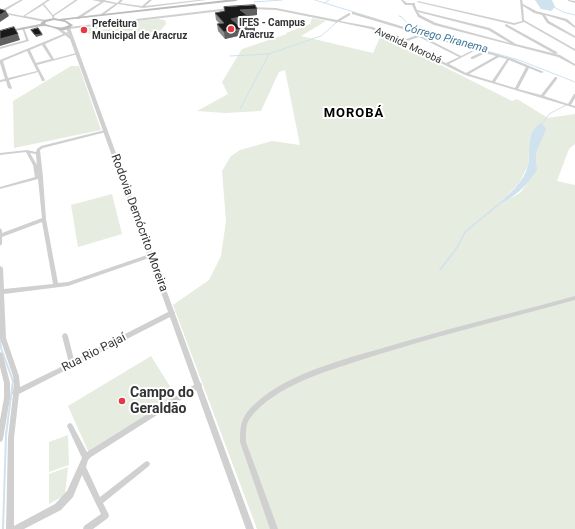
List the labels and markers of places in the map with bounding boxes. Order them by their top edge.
place label: IFES - Campus Aracruz [239,17,305,40]
place label: Prefeitura Municipal de Aracruz [92,18,187,42]
marker: IFES - Campus Aracruz [226,24,236,34]
marker: Prefeitura Municipal de Aracruz [79,25,89,35]
place label: Campo do Geraldão [130,385,194,418]
marker: Campo do Geraldão [117,396,127,406]

